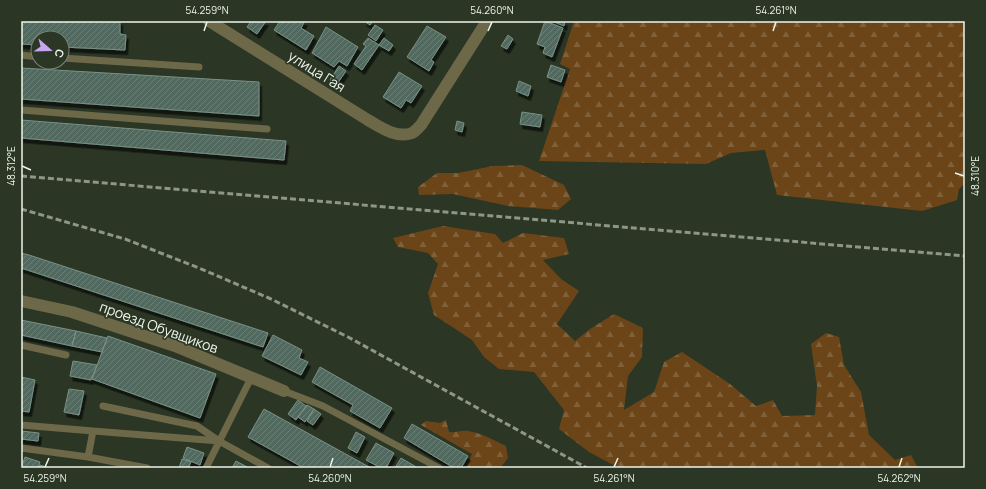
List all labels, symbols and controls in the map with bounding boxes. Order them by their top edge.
text: 54.259°N [185,3,229,17]
text: 54.260°N [470,3,514,17]
text: 54.261°N [755,3,797,17]
north arrow [30,30,70,70]
street label: улица Гая [285,46,349,96]
text: С [51,47,68,60]
text: 48.312°E [4,146,18,186]
text: 48.310°E [968,156,982,196]
street label: проезд Обувщиков [97,297,221,357]
text: 54.259°N [23,471,67,485]
text: 54.260°N [308,471,352,485]
text: 54.261°N [593,471,635,485]
text: 54.262°N [878,471,921,485]

